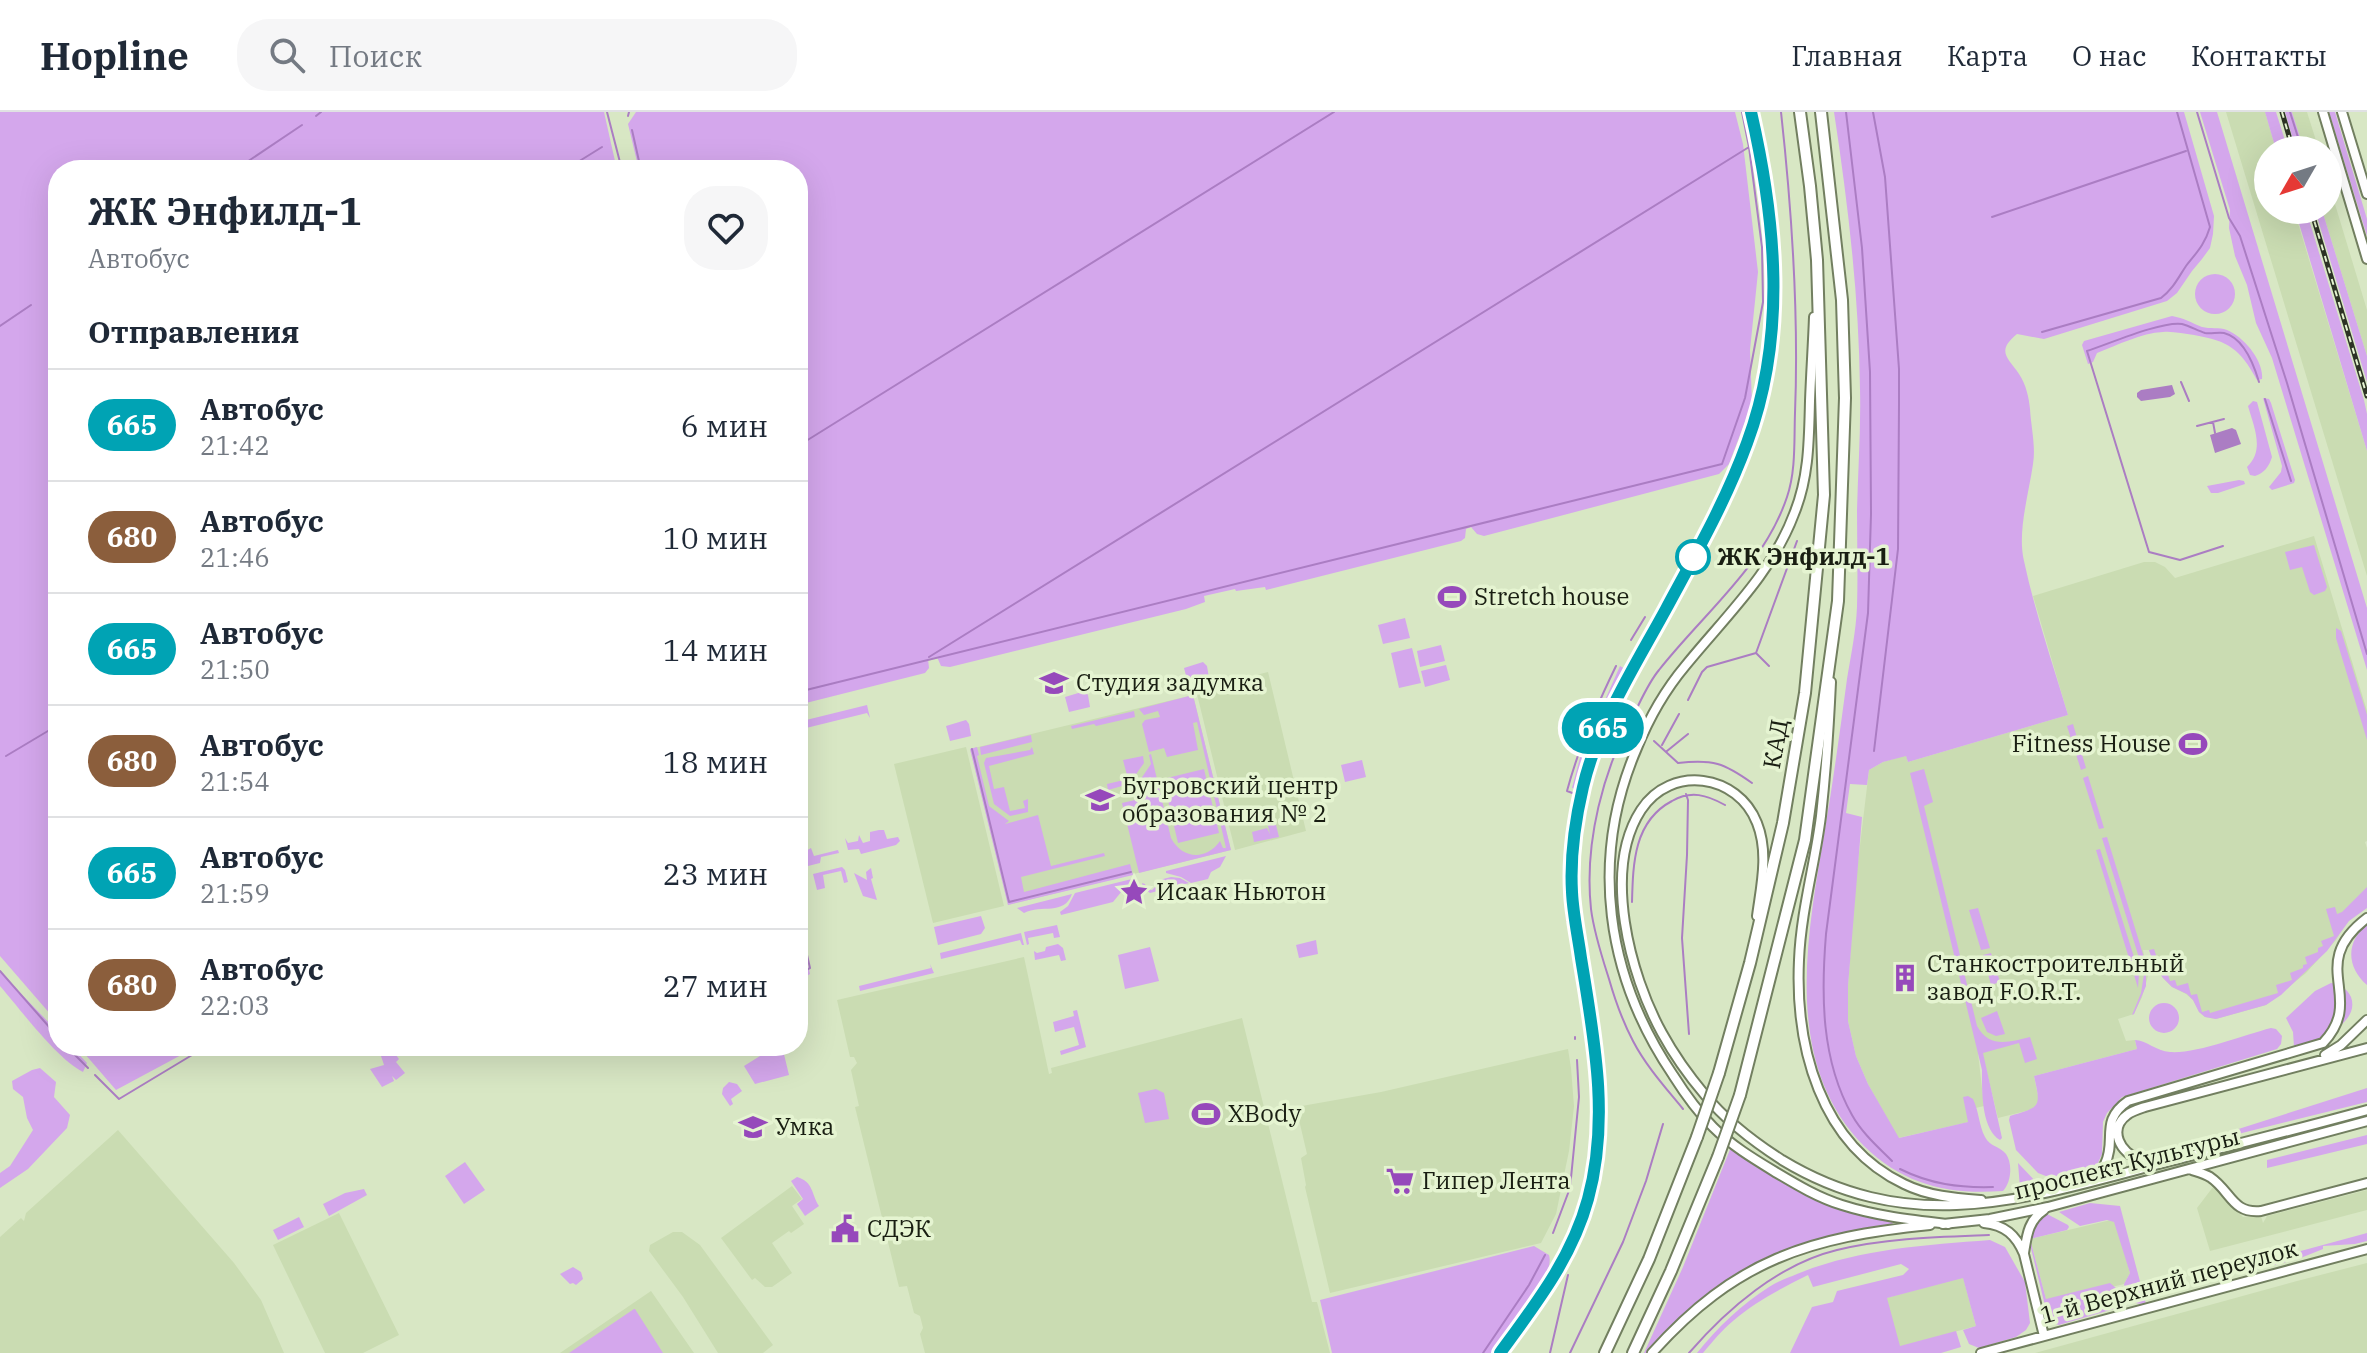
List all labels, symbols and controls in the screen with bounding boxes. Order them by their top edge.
search box [237,19,797,91]
text: Hopline [40,31,189,80]
icon: search [265,33,309,77]
text: Поиск [329,36,422,75]
text: Главная [1791,37,1903,74]
text: Карта [1947,37,2028,74]
text: О нас [2072,37,2147,74]
text: Контакты [2191,37,2327,74]
north arrow [2254,136,2342,224]
map controls [2254,136,2342,224]
text: ЖК Энфилд-1 [88,186,362,235]
button: heart [684,186,768,270]
text: Автобус [88,241,190,275]
text: Отправления [88,312,299,351]
text: Автобус [200,389,324,428]
text: 665 [107,406,157,443]
text: 6 мин [681,406,768,445]
text: 21:42 [200,428,270,462]
text: Автобус [200,501,324,540]
text: 680 [107,518,157,555]
text: 10 мин [663,518,768,557]
text: 21:46 [200,540,270,574]
marker: ЖК Энфилд-1 [1676,540,1710,574]
place label: ЖК Энфилд-1 [1717,540,1890,572]
place label: Stretch house [1474,580,1629,612]
sports icon: Stretch house [1437,582,1467,612]
text: Автобус [200,613,324,652]
text: 665 [107,630,157,667]
text: 14 мин [663,630,768,669]
text: 21:50 [200,652,270,686]
place label: Студия задумка [1076,666,1264,698]
school or university icon: Студия задумка [1039,668,1069,698]
line badge: 665 [1557,702,1649,754]
text: 665 [1578,709,1628,746]
street label: КАД [1755,716,1795,771]
text: Автобус [200,725,324,764]
place label: Fitness House [2012,727,2171,759]
sports icon: Fitness House [2178,729,2208,759]
text: 680 [107,742,157,779]
text: 18 мин [663,742,768,781]
text: 21:54 [200,764,270,798]
place label: Бугровский центр образования № 2 [1122,769,1338,829]
school or university icon: Бугровский центр образования № 2 [1085,785,1115,815]
text: Автобус [200,837,324,876]
text: 665 [107,854,157,891]
text: 23 мин [663,854,768,893]
place label: Исаак Ньютон [1156,875,1326,907]
text: 21:59 [200,876,270,910]
place icon: Исаак Ньютон [1119,877,1149,907]
place label: Станкостроительный завод F.O.R.T. [1927,947,2185,1007]
text: Автобус [200,949,324,988]
building icon: Станкостроительный завод F.O.R.T. [1890,963,1920,993]
text: 680 [107,966,157,1003]
text: 27 мин [663,966,768,1005]
text: 22:03 [200,988,270,1022]
place label: XBody [1228,1097,1302,1129]
sports icon: XBody [1191,1099,1221,1129]
place label: Умка [775,1110,834,1142]
school or university icon: Умка [738,1112,768,1142]
street label: проспект Культуры [2010,1119,2243,1207]
place label: Гипер Лента [1422,1164,1571,1196]
supermarket icon: Гипер Лента [1385,1166,1415,1196]
place label: СДЭК [867,1212,932,1244]
public building icon: СДЭК [830,1214,860,1244]
street label: 1-й Верхний переулок [2037,1231,2301,1331]

